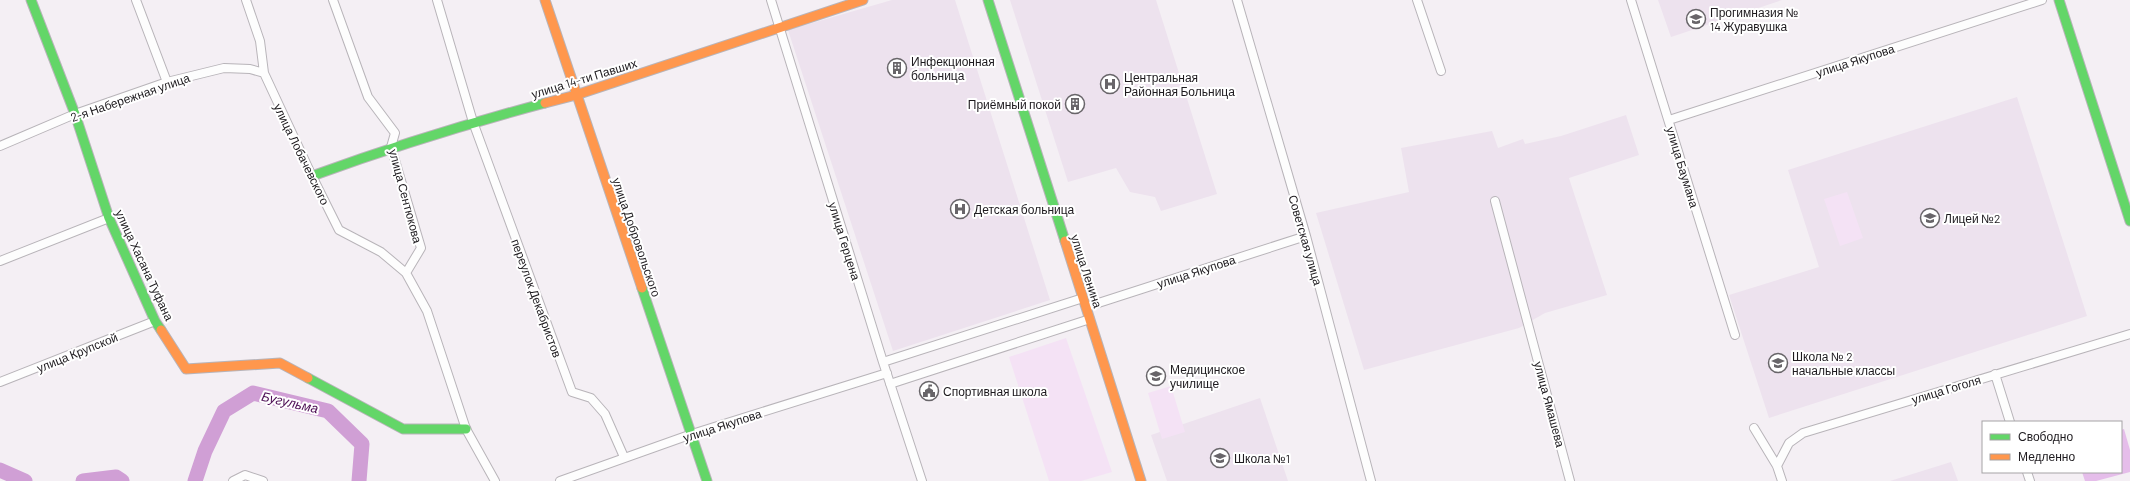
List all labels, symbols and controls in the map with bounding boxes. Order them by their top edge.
place label: Прогимназия № 14 Журавушка [1710,5,1799,34]
school or university icon: Прогимназия № 14 Журавушка [1685,8,1707,30]
street label: улица Якупова [1814,41,1897,80]
place label: Инфекционная больница [911,54,995,83]
street label: улица 14-ти Павших [530,55,639,102]
building icon: Инфекционная больница [886,57,908,79]
street label: 2-я Набережная улица [69,70,192,125]
place label: Центральная Районная Больница [1124,70,1235,99]
hospital icon: Центральная Районная Больница [1099,73,1121,95]
building icon: Приёмный покой [1064,93,1086,115]
place label: Приёмный покой [968,97,1061,112]
street label: улица Лобачевского [270,101,333,208]
street label: улица Баумана [1663,125,1702,210]
street label: улица Сентюкова [386,147,425,245]
street label: улица Добровольского [609,175,664,299]
street label: Советская улица [1285,193,1326,287]
hospital icon: Детская больница [949,198,971,220]
street label: улица Герцена [825,200,864,282]
place label: Детская больница [974,202,1075,217]
street label: улица Хасана Туфана [112,207,177,323]
school or university icon: Лицей №2 [1919,207,1941,229]
place label: Лицей №2 [1944,211,2000,226]
street label: улица Ленина [1068,232,1106,310]
street label: переулок Декабристов [508,237,565,360]
street label: улица Якупова [1155,252,1238,291]
street label: улица Крупской [34,329,120,376]
place label: Школа № 2 начальные классы [1792,349,1895,377]
school or university icon: Школа № 2 начальные классы [1767,352,1789,374]
street label: улица Ямашева [1531,360,1568,449]
place label: Медицинское училище [1170,362,1246,391]
school or university icon: Медицинское училище [1145,365,1167,387]
street label: улица Гоголя [1910,372,1983,407]
public building icon: Спортивная школа [918,380,940,402]
place label: Спортивная школа [943,384,1047,399]
water label: Бугульма [260,388,320,416]
street label: улица Якупова [681,406,764,445]
legend [1982,421,2122,473]
text: Свободно [2018,429,2073,444]
school or university icon: Школа №1 [1209,447,1231,469]
text: Медленно [2018,449,2075,464]
place label: Школа №1 [1234,451,1290,465]

